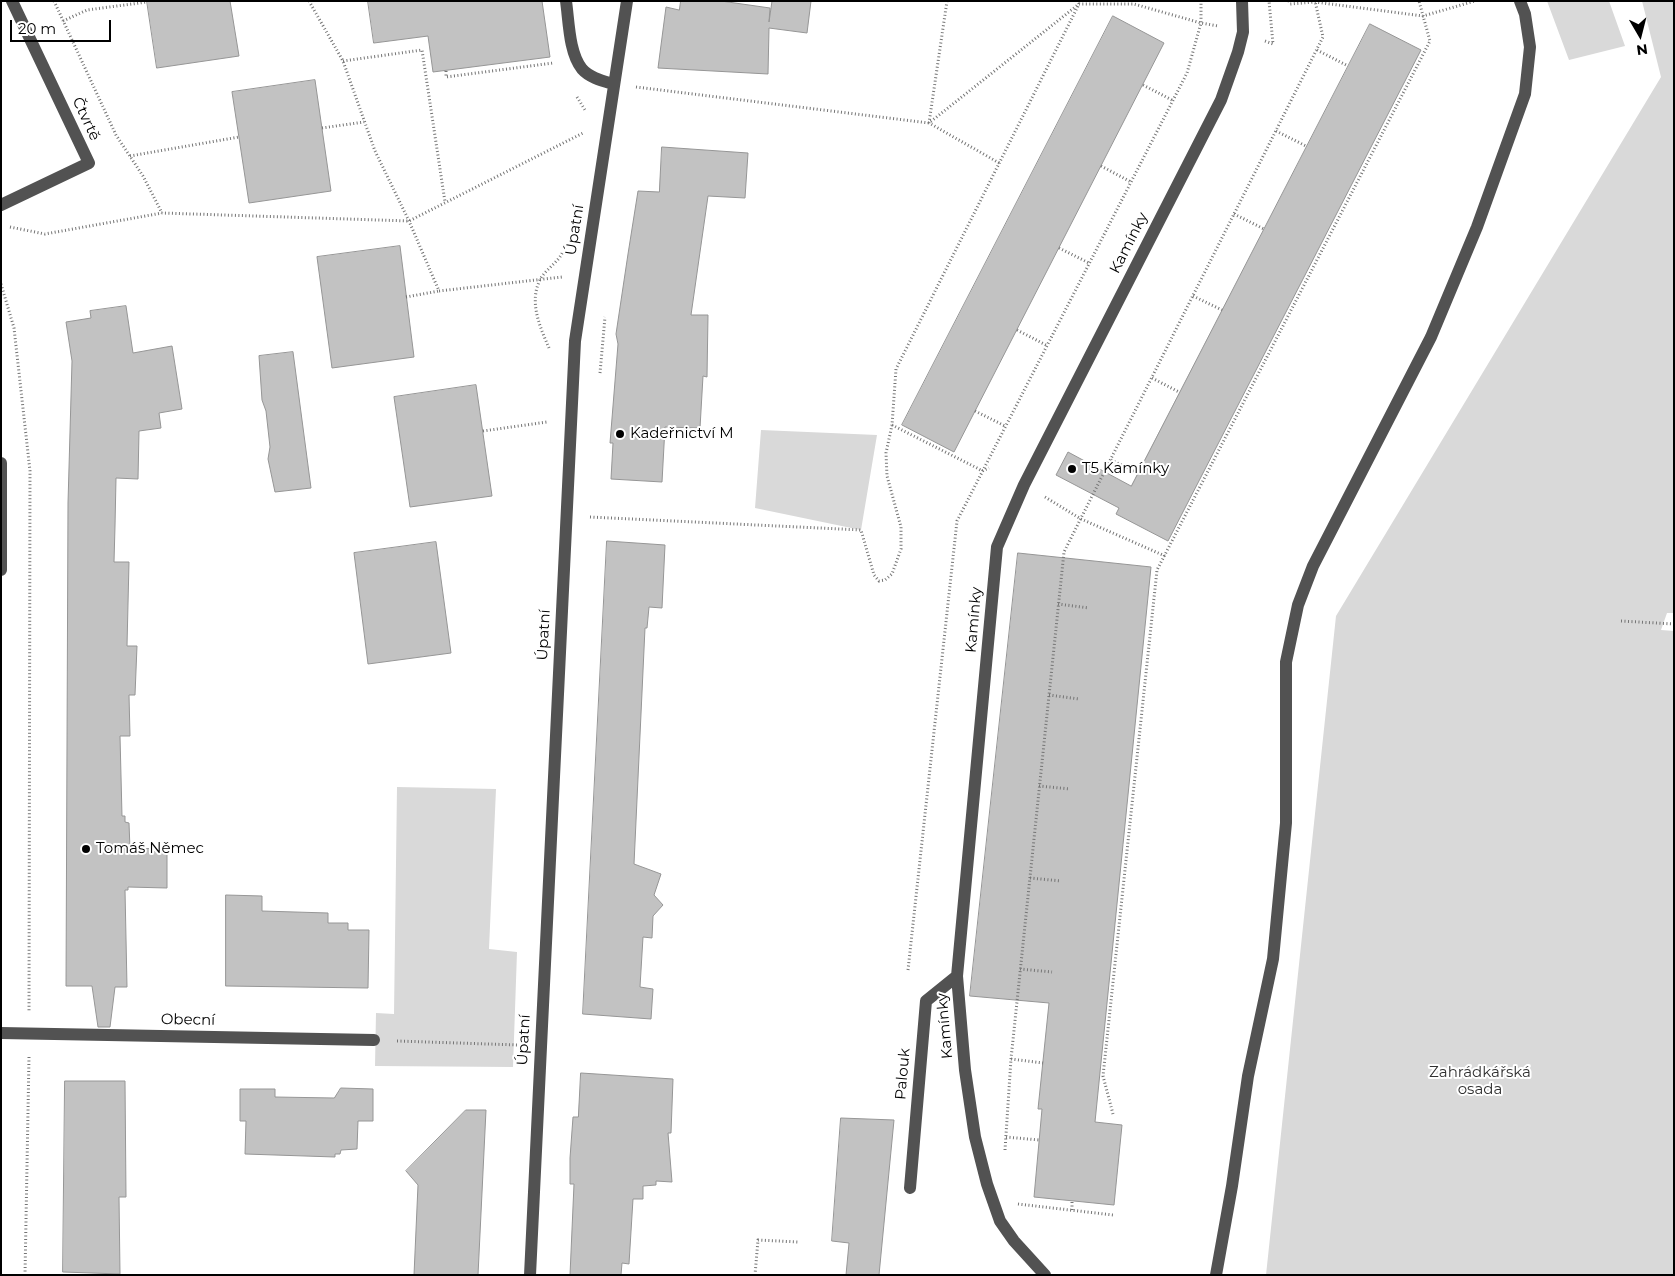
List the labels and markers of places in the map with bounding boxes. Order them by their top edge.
place label: Kadeřnictví M [630,425,734,443]
marker: Kadeřnictví M [614,428,626,440]
place label: T5 Kamínky [1082,460,1169,478]
marker: T5 Kamínky [1066,463,1078,475]
place label: Tomáš Němec [96,840,204,858]
marker: Tomáš Němec [80,843,92,855]

